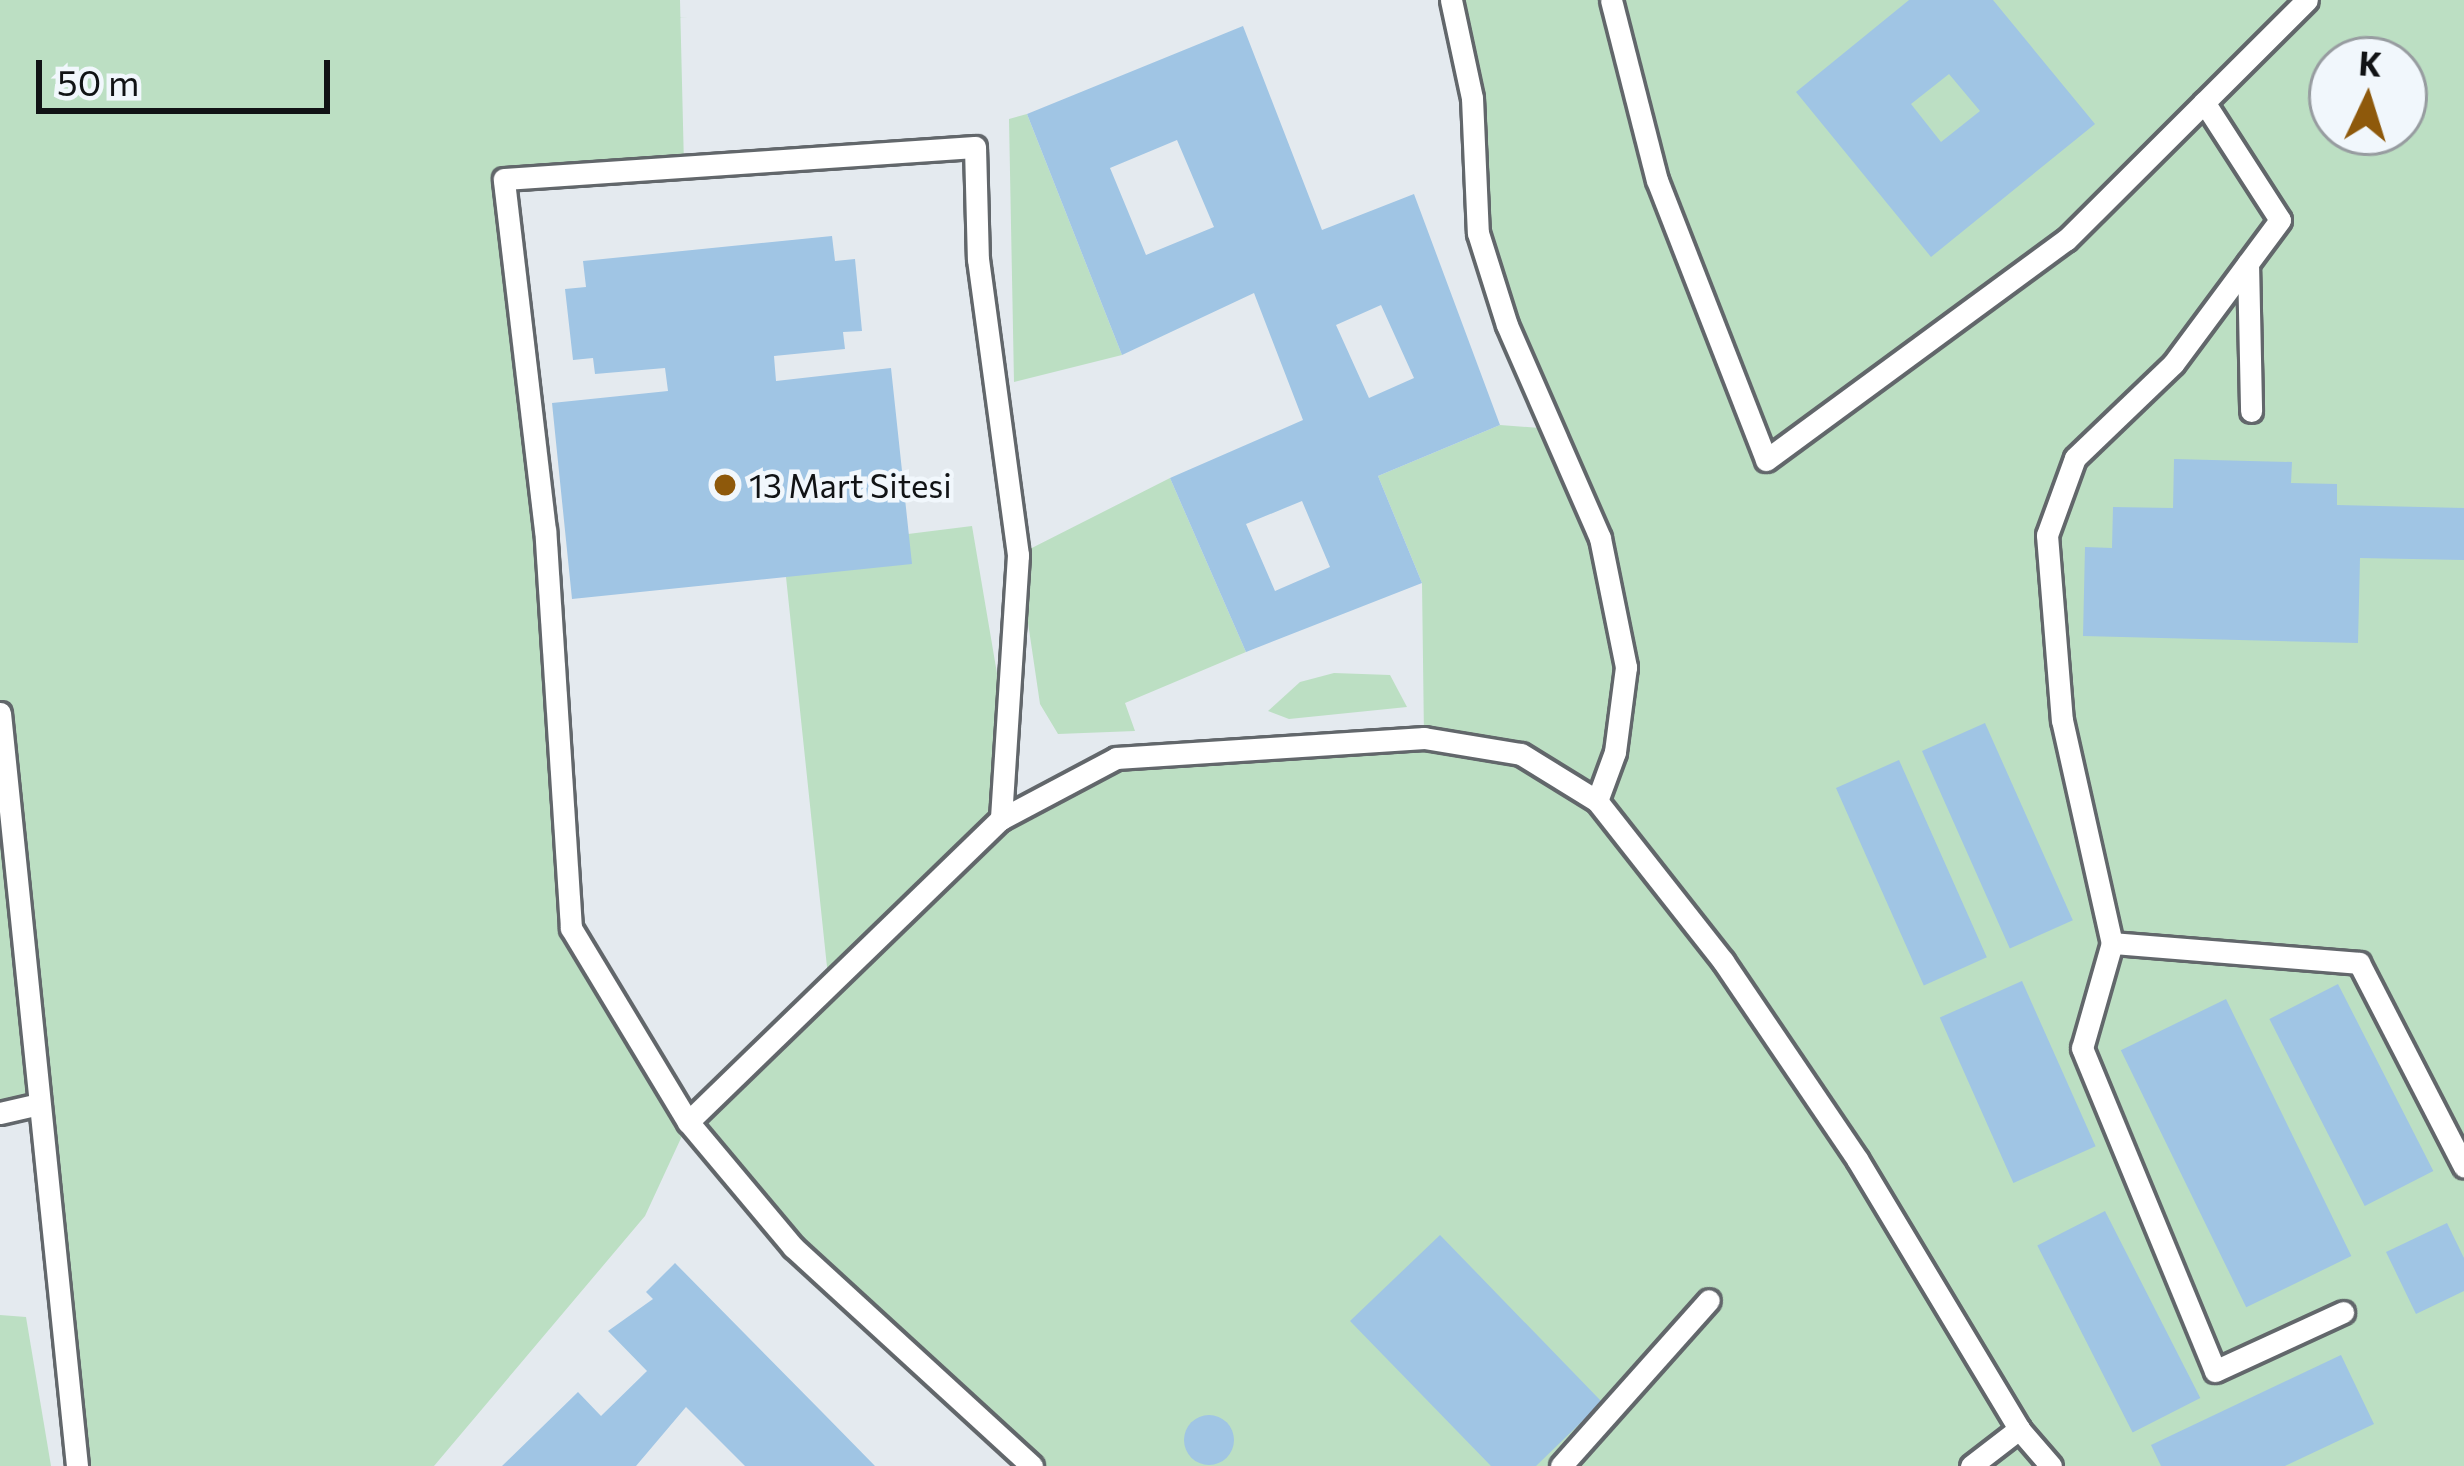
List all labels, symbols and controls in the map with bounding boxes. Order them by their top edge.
scale bar [42,36,336,110]
north arrow [2308,36,2428,156]
text: K [2357,41,2383,84]
text: 50 m [57,59,139,103]
place label: 13 Mart Sitesi [749,465,952,505]
marker: 13 Mart Sitesi [712,472,738,498]

